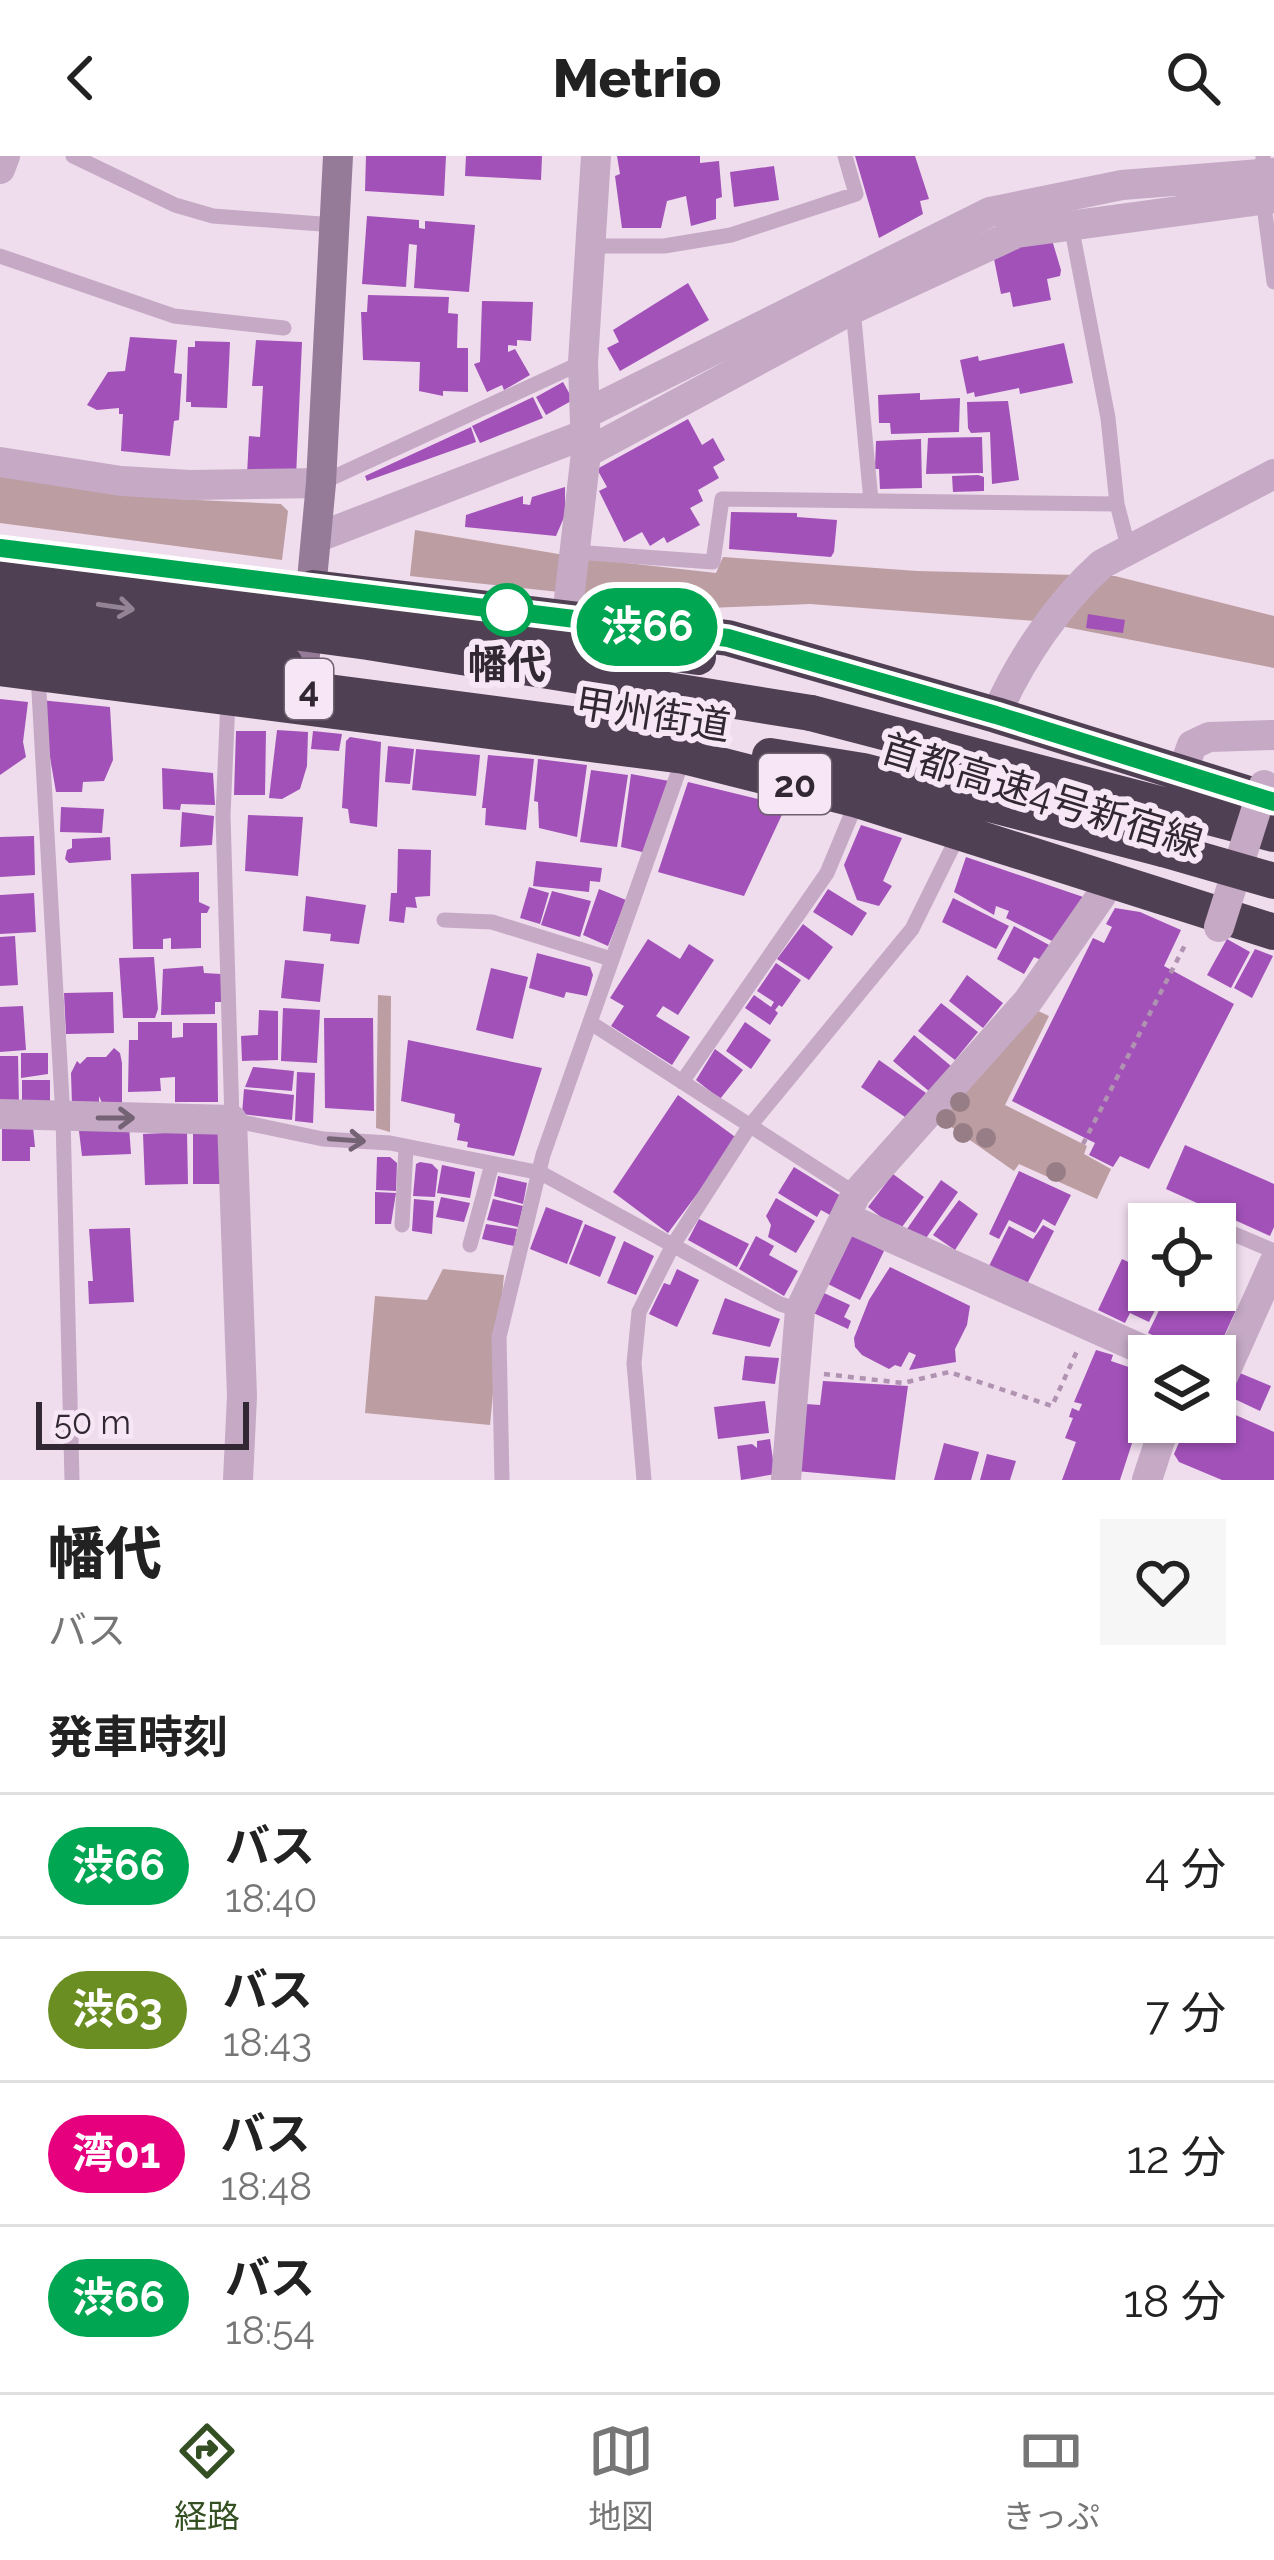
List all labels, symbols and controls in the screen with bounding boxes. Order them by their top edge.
icon: back [48,45,114,111]
icon: search [1160,45,1226,111]
text: Metrio [552,46,722,110]
marker: 幡代 [482,585,532,635]
line badge: 渋66 [578,588,716,666]
one-way arrow [96,597,135,619]
text: 渋66 [601,602,694,651]
place label: 幡代 [468,641,546,687]
road number: 4 [285,659,333,719]
street label: 甲州街道 [572,679,734,749]
street label: 首都高速4号新宿線 [876,724,1208,866]
road number: 20 [759,754,831,814]
one-way arrow [96,1107,135,1129]
one-way arrow [327,1129,366,1152]
map controls [1128,1203,1236,1443]
button: locate [1128,1203,1236,1311]
button: layers [1128,1335,1236,1443]
scale bar [36,1396,249,1449]
text: 50 m [54,1403,131,1442]
button: heart [1100,1519,1226,1645]
text: 幡代 [48,1520,162,1587]
text: バス [48,1607,126,1653]
text: 発車時刻 [48,1711,228,1764]
text: バス [225,1820,315,1873]
text: 渋66 [72,1841,165,1890]
text: 4 分 [1145,1843,1226,1896]
text: 18:40 [225,1875,317,1921]
text: バス [223,1964,313,2017]
text: 渋63 [72,1985,163,2034]
text: 7 分 [1145,1987,1226,2040]
text: 18:43 [223,2019,312,2065]
text: バス [221,2108,311,2161]
text: 湾01 [72,2129,161,2178]
text: 12 分 [1127,2131,1226,2184]
text: 18:48 [221,2163,312,2209]
text: バス [225,2252,315,2305]
text: 渋66 [72,2273,165,2322]
text: 18 分 [1124,2275,1226,2328]
text: 18:54 [225,2307,315,2353]
tab: 経路 [174,2418,240,2538]
tab: 地図 [588,2418,654,2538]
tab: きっぷ [1002,2418,1100,2538]

